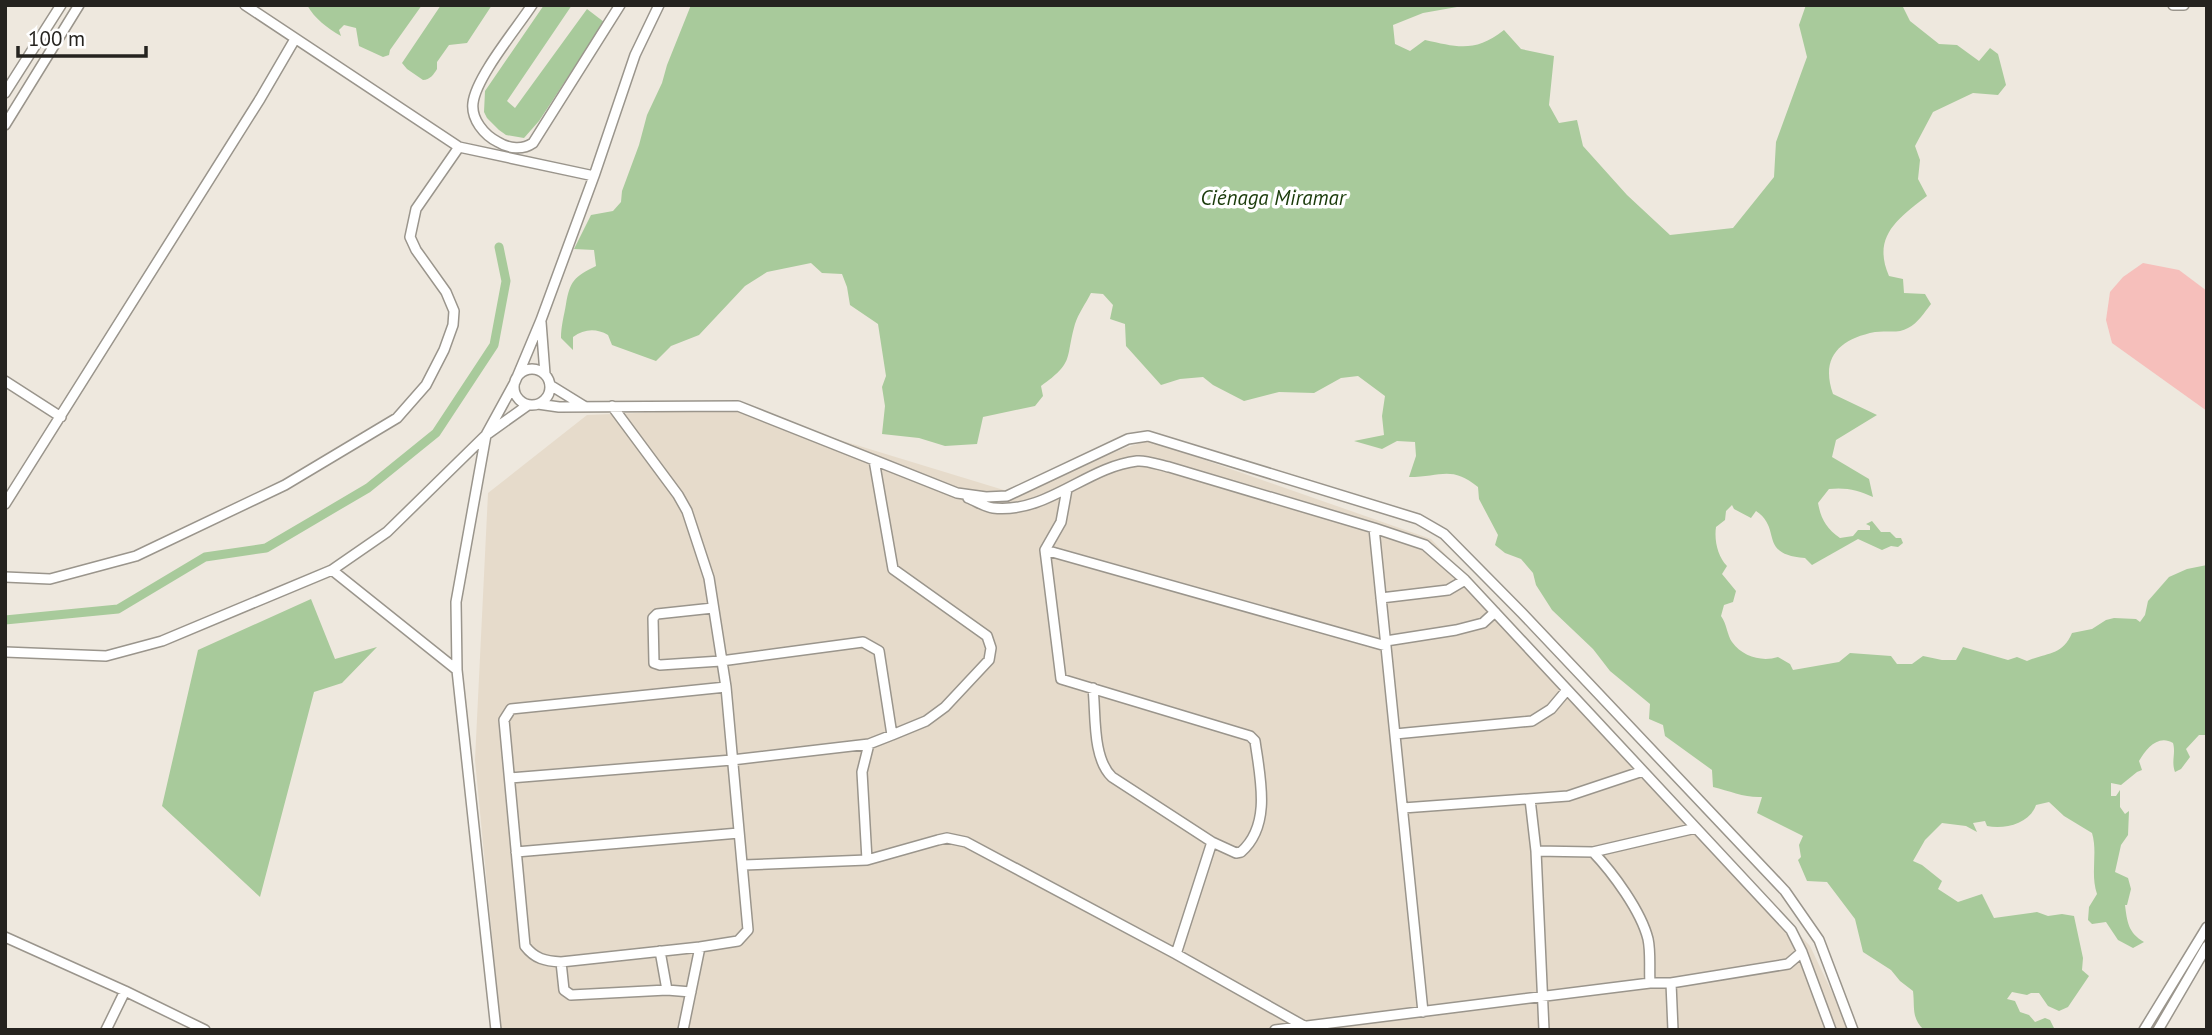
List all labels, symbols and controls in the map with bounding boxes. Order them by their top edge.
scale bar [18,14,145,58]
text: 100 m [28,25,85,52]
water label: Ciénaga Miramar [1200,184,1348,211]

